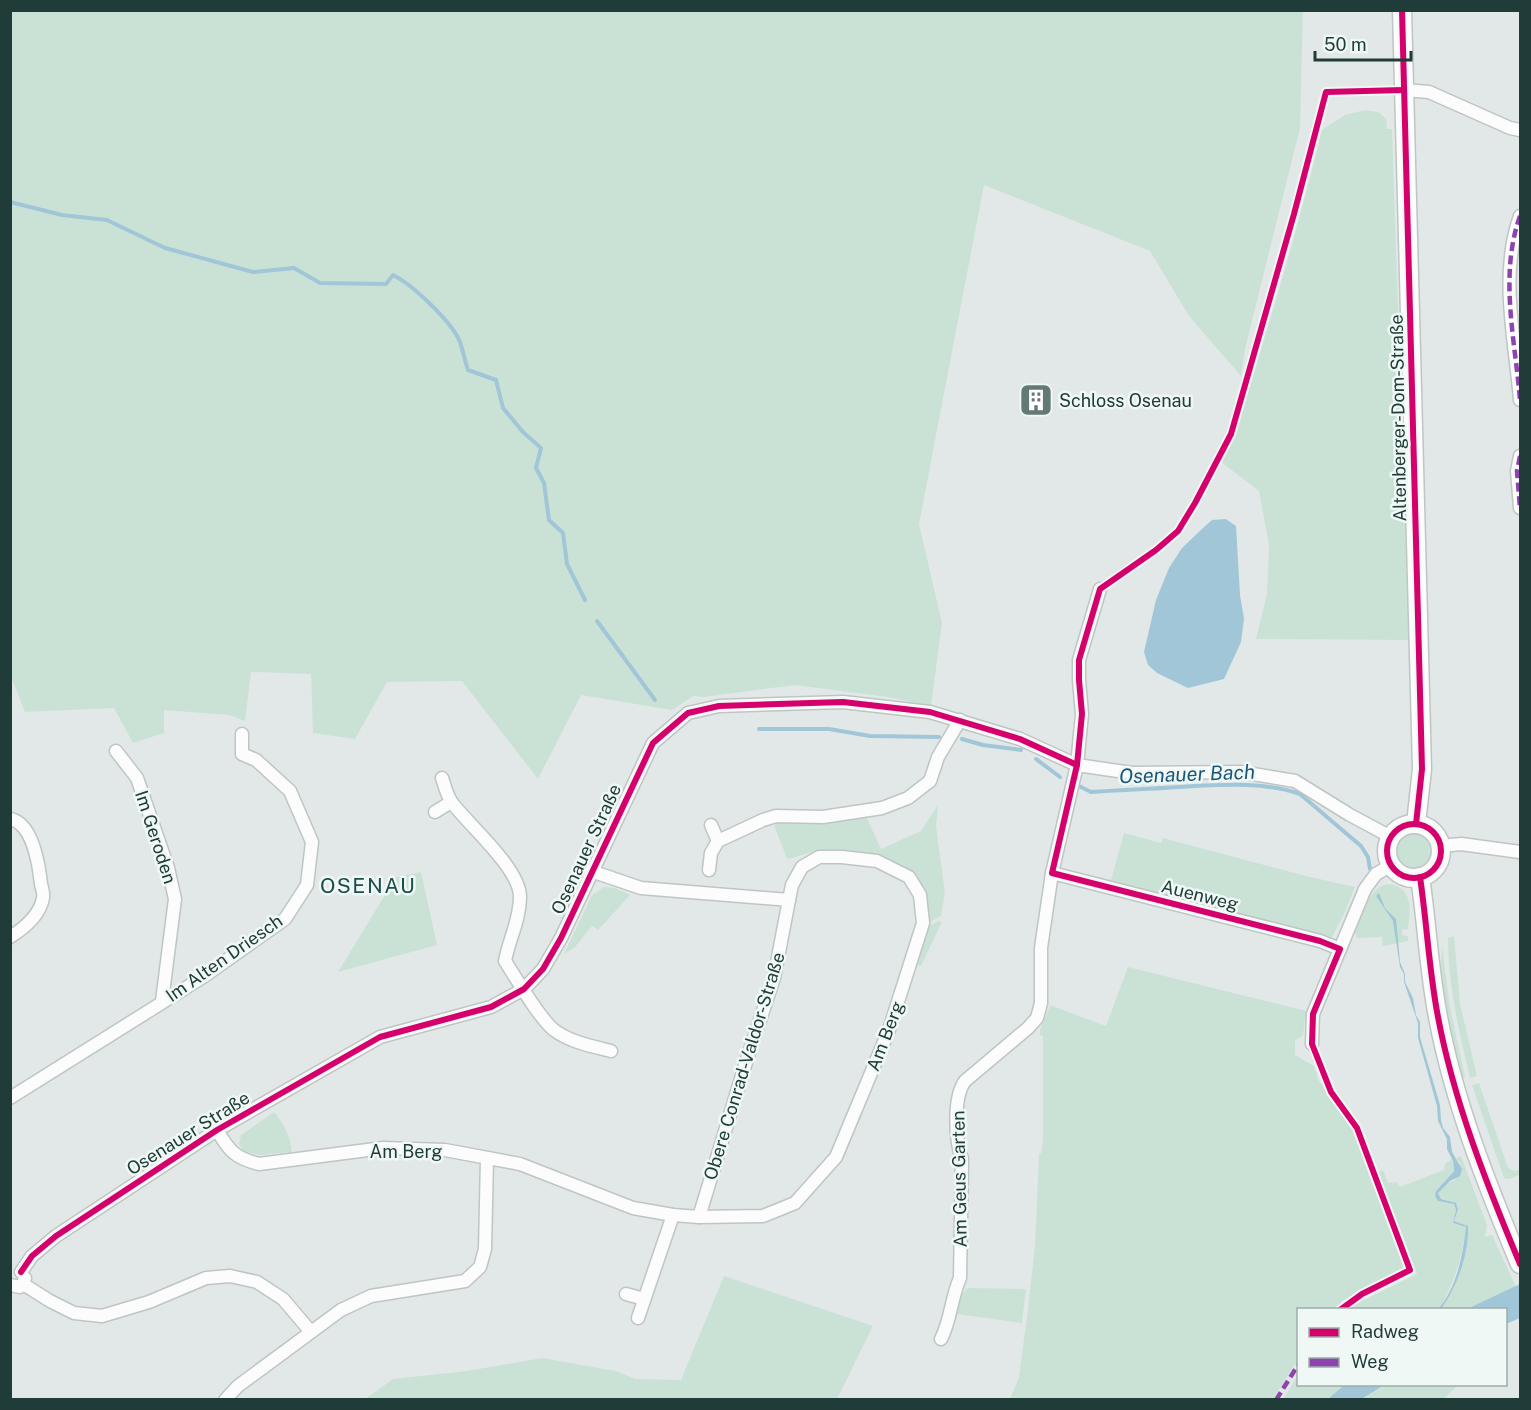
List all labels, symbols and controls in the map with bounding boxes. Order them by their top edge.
scale bar [1315,24,1411,62]
text: 50 m [1324,34,1367,55]
street label: Altenberger-Dom-Straße [1386,314,1410,522]
building icon: Schloss Osenau [1018,382,1054,418]
place label: Schloss Osenau [1059,390,1192,411]
water label: Osenauer Bach [1119,760,1255,788]
street label: Osenauer Straße [547,781,625,917]
street label: Im Geroden [131,788,181,886]
district label: OSENAU [320,873,416,898]
street label: Auenweg [1159,875,1241,915]
street label: Im Alten Driesch [162,910,286,1006]
street label: Obere Conrad-Valdor-Straße [699,950,789,1182]
street label: Am Berg [862,998,908,1074]
street label: Osenauer Straße [123,1087,253,1179]
street label: Am Geus Garten [947,1110,971,1248]
street label: Am Berg [369,1141,443,1162]
legend [1297,1308,1507,1386]
text: Radweg [1351,1321,1419,1342]
text: Weg [1351,1351,1389,1372]

